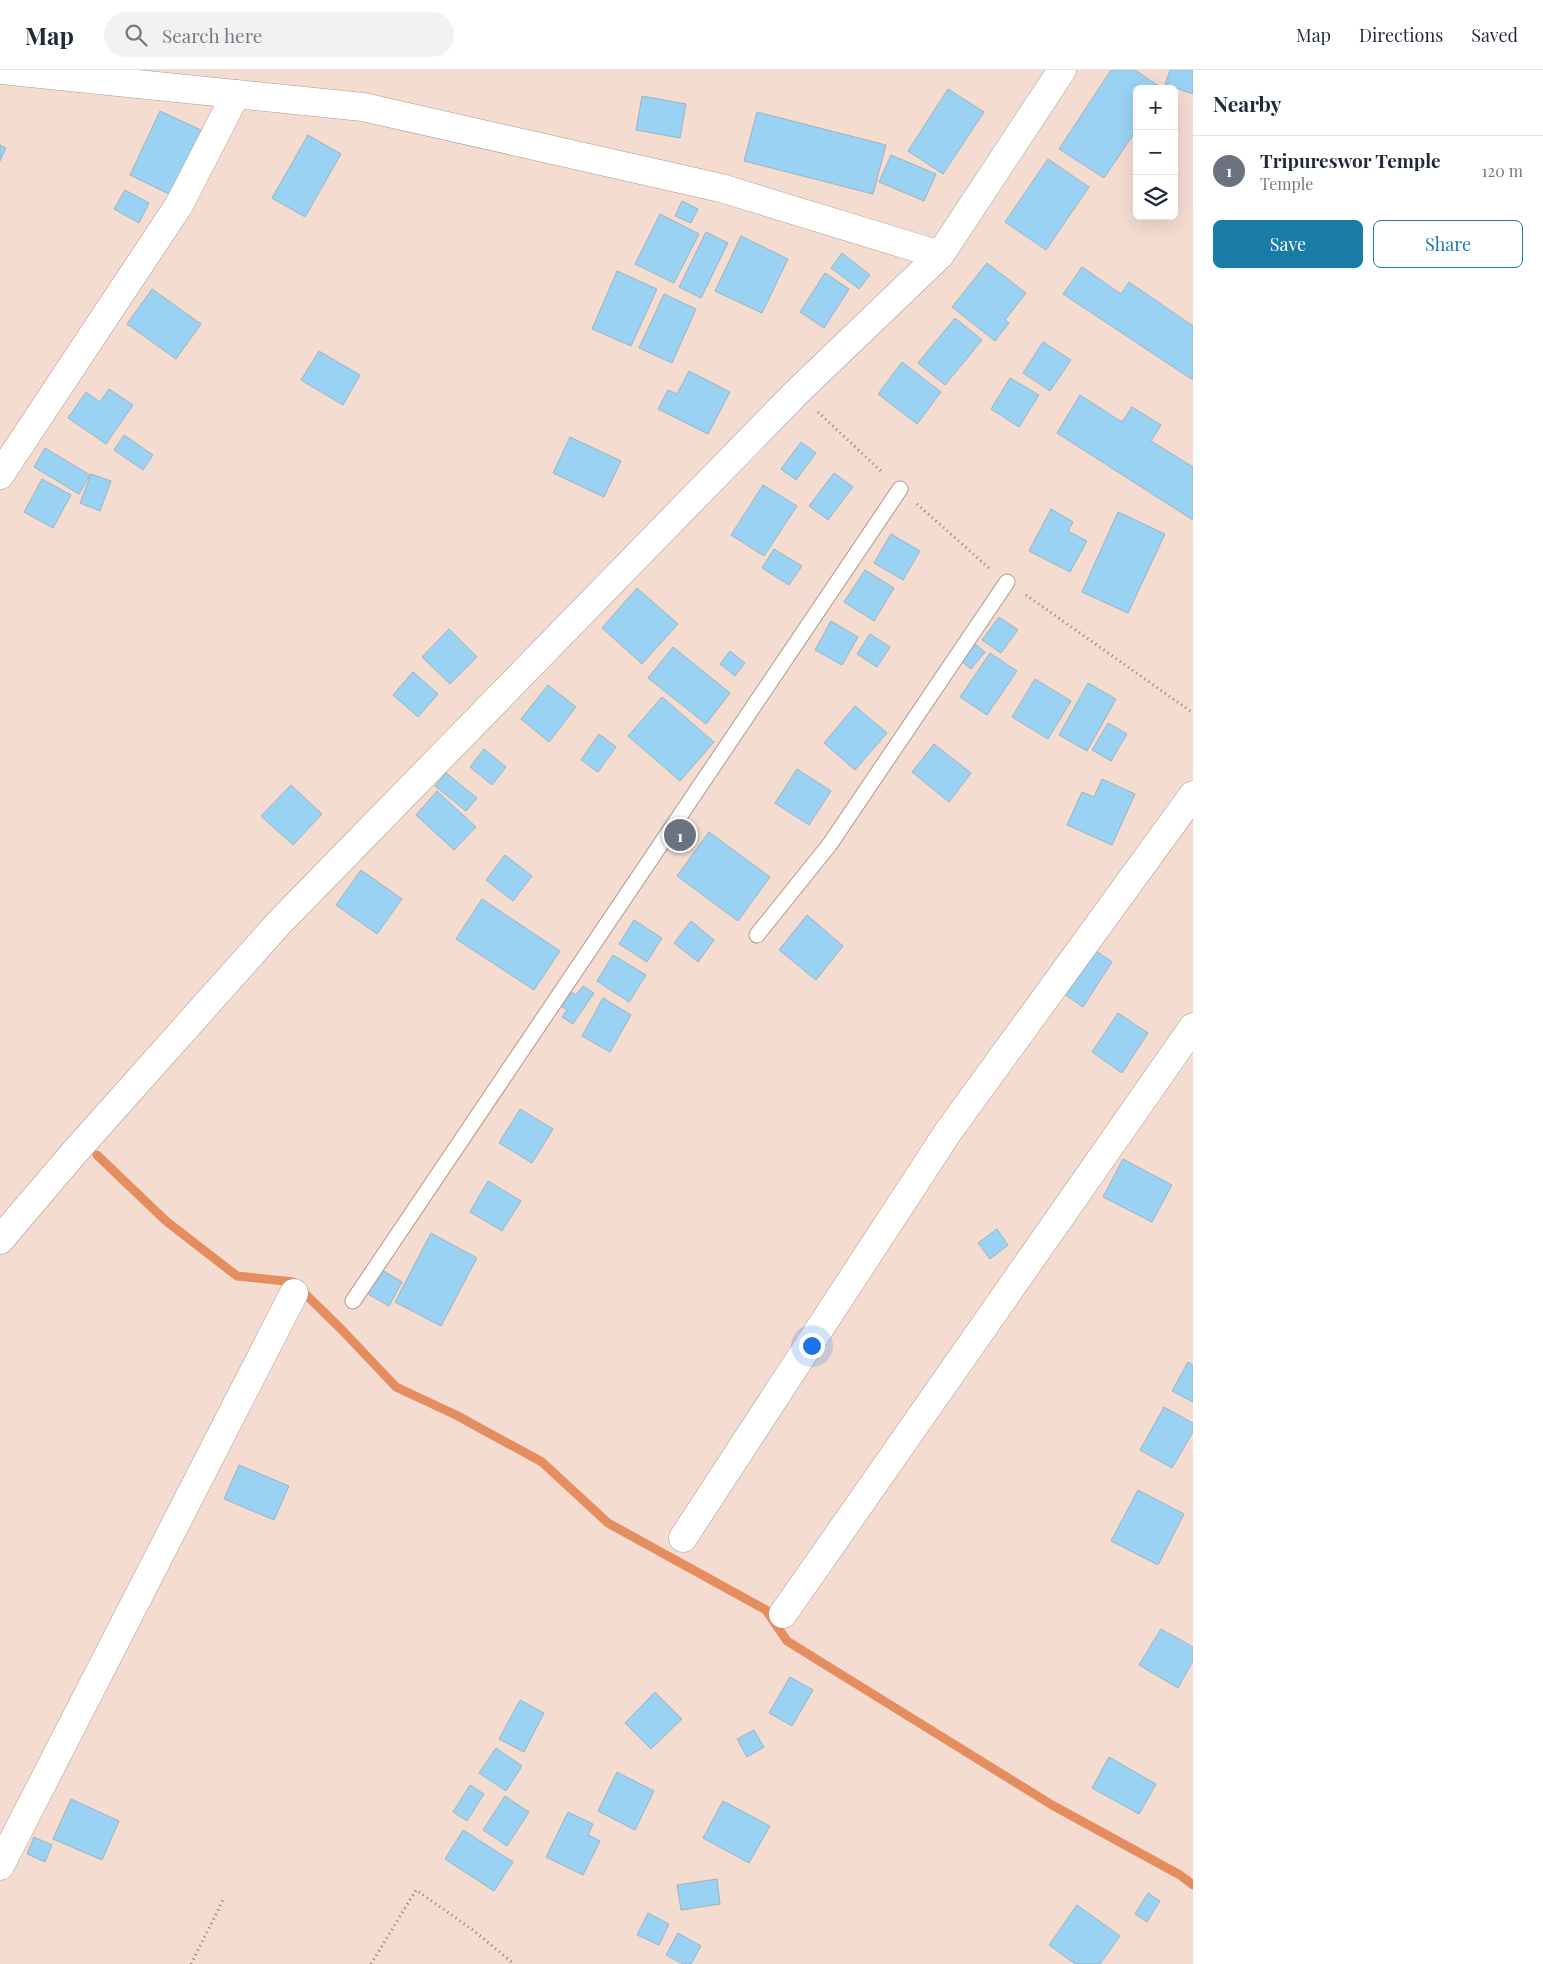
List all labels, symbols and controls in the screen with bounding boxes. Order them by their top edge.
search box [104,12,454,57]
text: Map [25,19,74,51]
icon: search [122,21,150,49]
text: Search here [162,22,262,48]
text: Map [1296,23,1331,47]
text: Directions [1359,23,1443,47]
text: Saved [1471,23,1518,47]
map controls [1133,85,1178,220]
button: + [1133,85,1178,130]
text: Nearby [1213,89,1282,117]
button: − [1133,130,1178,175]
text: Tripureswor Temple [1260,147,1441,173]
text: 1 [1226,160,1232,181]
text: 120 m [1482,160,1523,181]
text: Temple [1260,173,1313,194]
button: layers [1133,175,1178,220]
button: Save [1213,220,1363,268]
button: Share [1373,220,1523,268]
pin: 1 [664,816,696,854]
your location [799,1333,825,1359]

